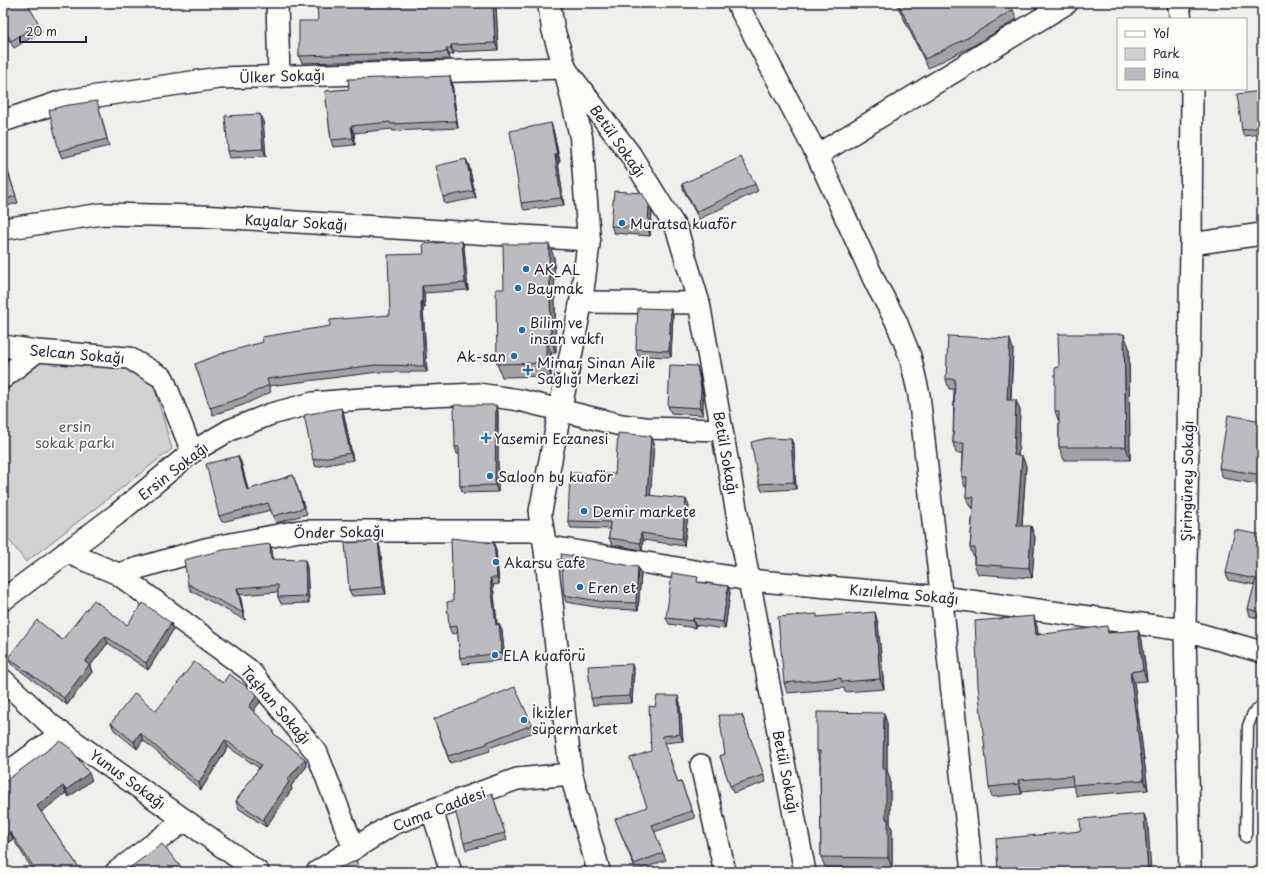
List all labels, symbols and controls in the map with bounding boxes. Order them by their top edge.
scale bar [20,18,86,44]
legend [1117,18,1247,90]
text: 20 m [26,22,57,40]
text: Yol [1153,24,1169,42]
text: Park [1153,44,1180,62]
street label: Ülker Sokağı [239,64,325,88]
text: Bina [1153,64,1179,82]
street label: Betül Sokağı [585,101,651,181]
street label: Kayalar Sokağı [244,209,348,235]
place label: Muratsa kuaför [630,213,737,234]
marker: Muratsa kuaför [617,218,627,228]
place label: AK_AL [534,259,580,280]
marker: AK_AL [521,264,531,274]
place label: Baymak [526,278,584,299]
marker: Baymak [513,283,523,293]
place label: Bilim ve insan vakfı [530,312,604,349]
marker: Bilim ve insan vakfı [517,325,527,335]
street label: Selcan Sokağı [29,339,125,369]
place label: Ak-san [456,346,506,367]
marker: Ak-san [509,351,519,361]
place label: Mimar Sinan Aile Sağlığı Merkezi [537,352,656,389]
marker: Mimar Sinan Aile Sağlığı Merkezi [522,364,534,376]
street label: Betül Sokağı [708,410,744,496]
park label: ersin sokak parkı [35,416,115,453]
street label: Şiringüney Sokağı [1175,420,1199,542]
place label: Yasemin Eczanesi [494,428,608,449]
marker: Yasemin Eczanesi [481,433,491,443]
street label: Ersin Sokağı [134,437,212,505]
place label: Saloon by kuaför [498,466,614,487]
marker: Saloon by kuaför [485,471,495,481]
place label: Demir markete [592,501,696,522]
marker: Demir markete [579,506,589,516]
street label: Önder Sokağı [293,521,385,543]
place label: Akarsu cafe [504,552,585,573]
marker: Akarsu cafe [491,557,501,567]
place label: Eren et [588,577,637,598]
street label: Kızılelma Sokağı [848,579,960,609]
marker: Eren et [575,582,585,592]
place label: ELA kuaförü [503,645,586,666]
marker: ELA kuaförü [490,650,500,660]
street label: Taşhan Sokağı [236,661,316,749]
place label: İkizler süpermarket [532,702,618,739]
marker: İkizler süpermarket [519,715,529,725]
street label: Betül Sokağı [768,729,804,815]
street label: Yunus Sokağı [86,744,170,814]
street label: Cuma Caddesi [389,782,489,836]

